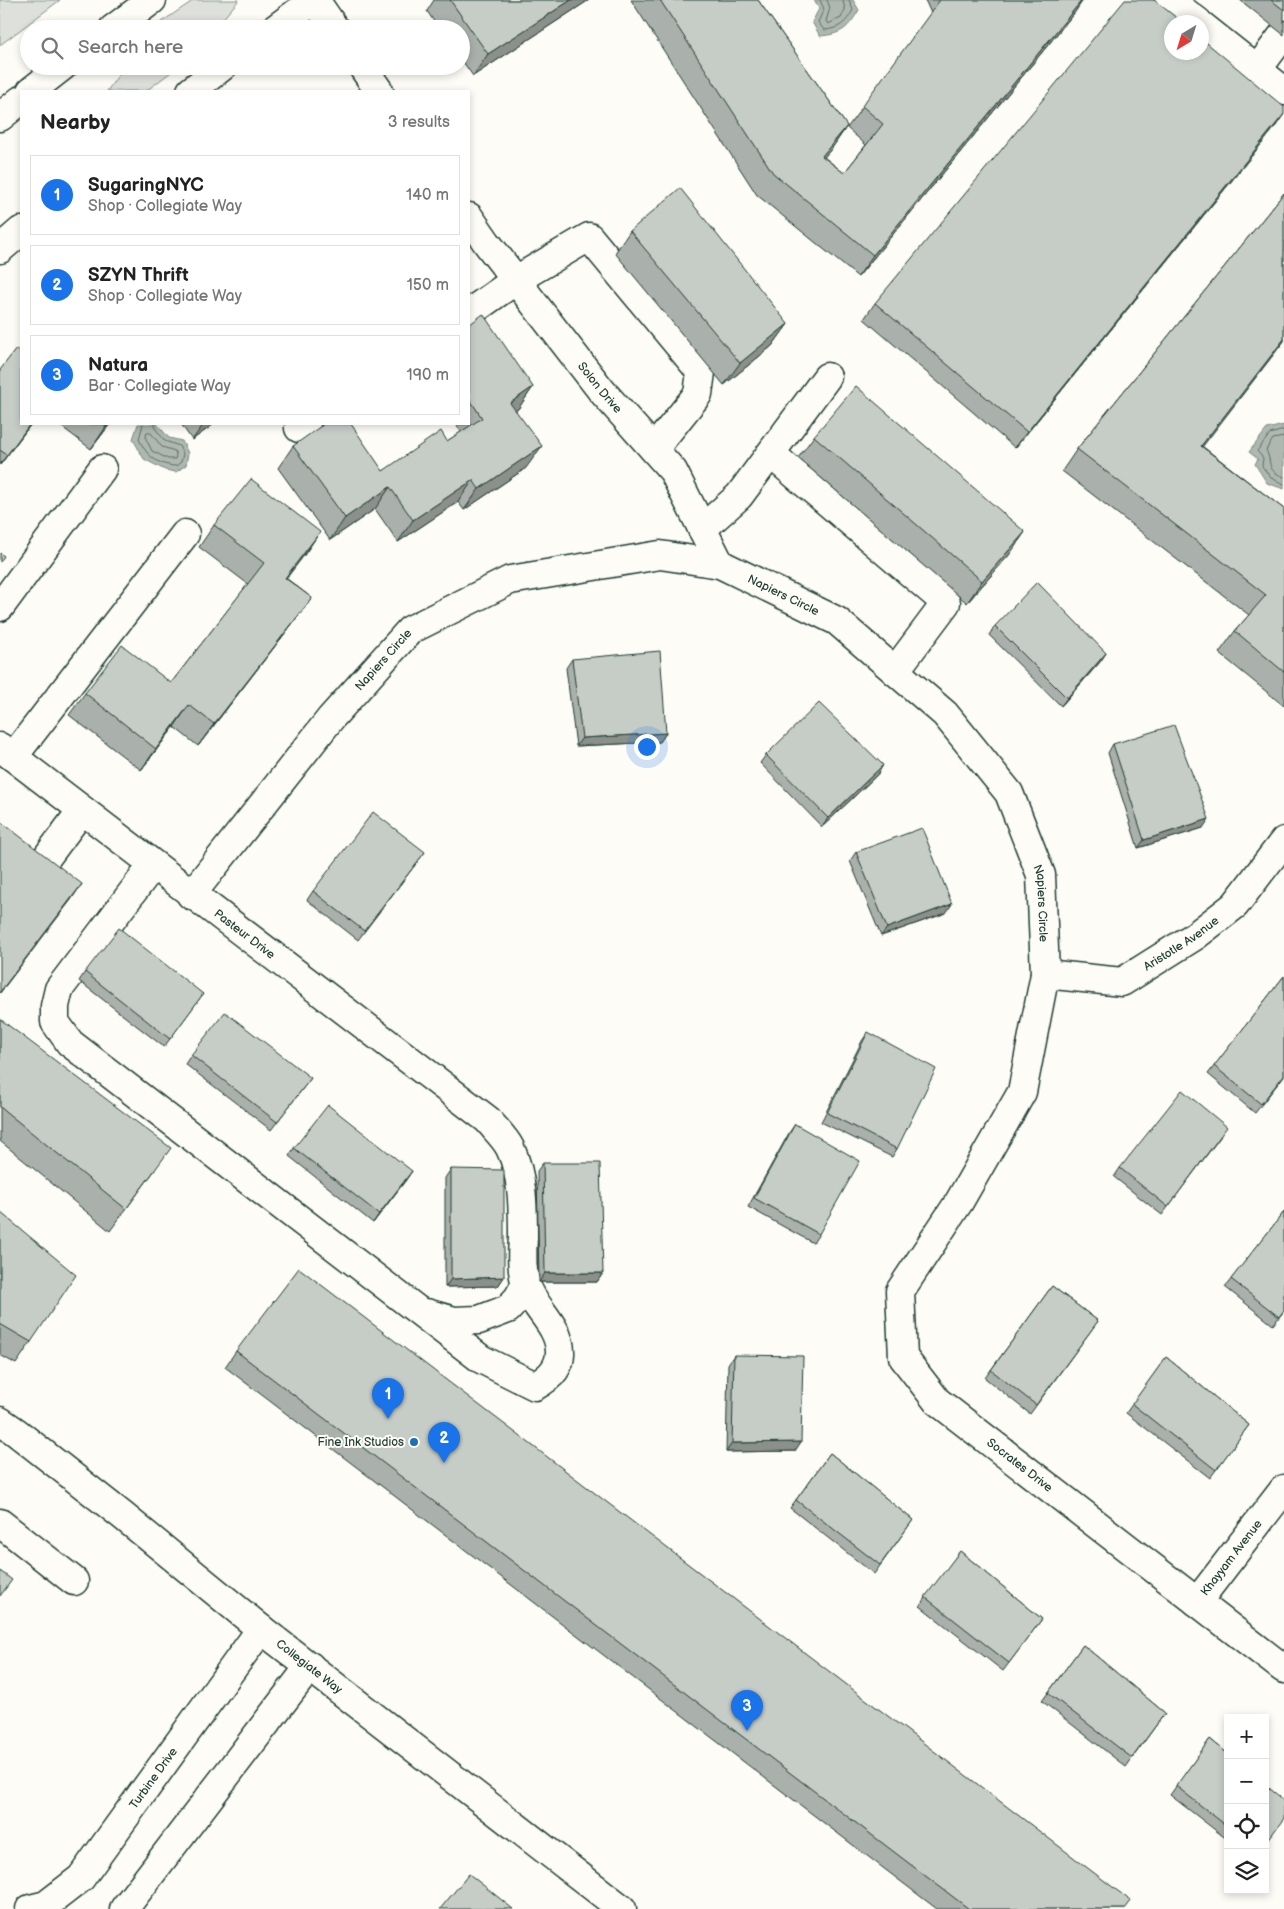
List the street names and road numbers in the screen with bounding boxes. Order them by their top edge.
street label: Solon Drive [574,359,625,416]
street label: Napiers Circle [745,572,821,619]
street label: Napiers Circle [352,626,415,694]
street label: Napiers Circle [1030,862,1051,942]
street label: Pasteur Drive [211,906,278,963]
street label: Aristotle Avenue [1141,913,1222,974]
street label: Socrates Drive [984,1435,1055,1496]
street label: Khayyam Avenue [1198,1517,1266,1599]
street label: Collegiate Way [273,1636,346,1698]
street label: Turbine Drive [126,1745,181,1812]

